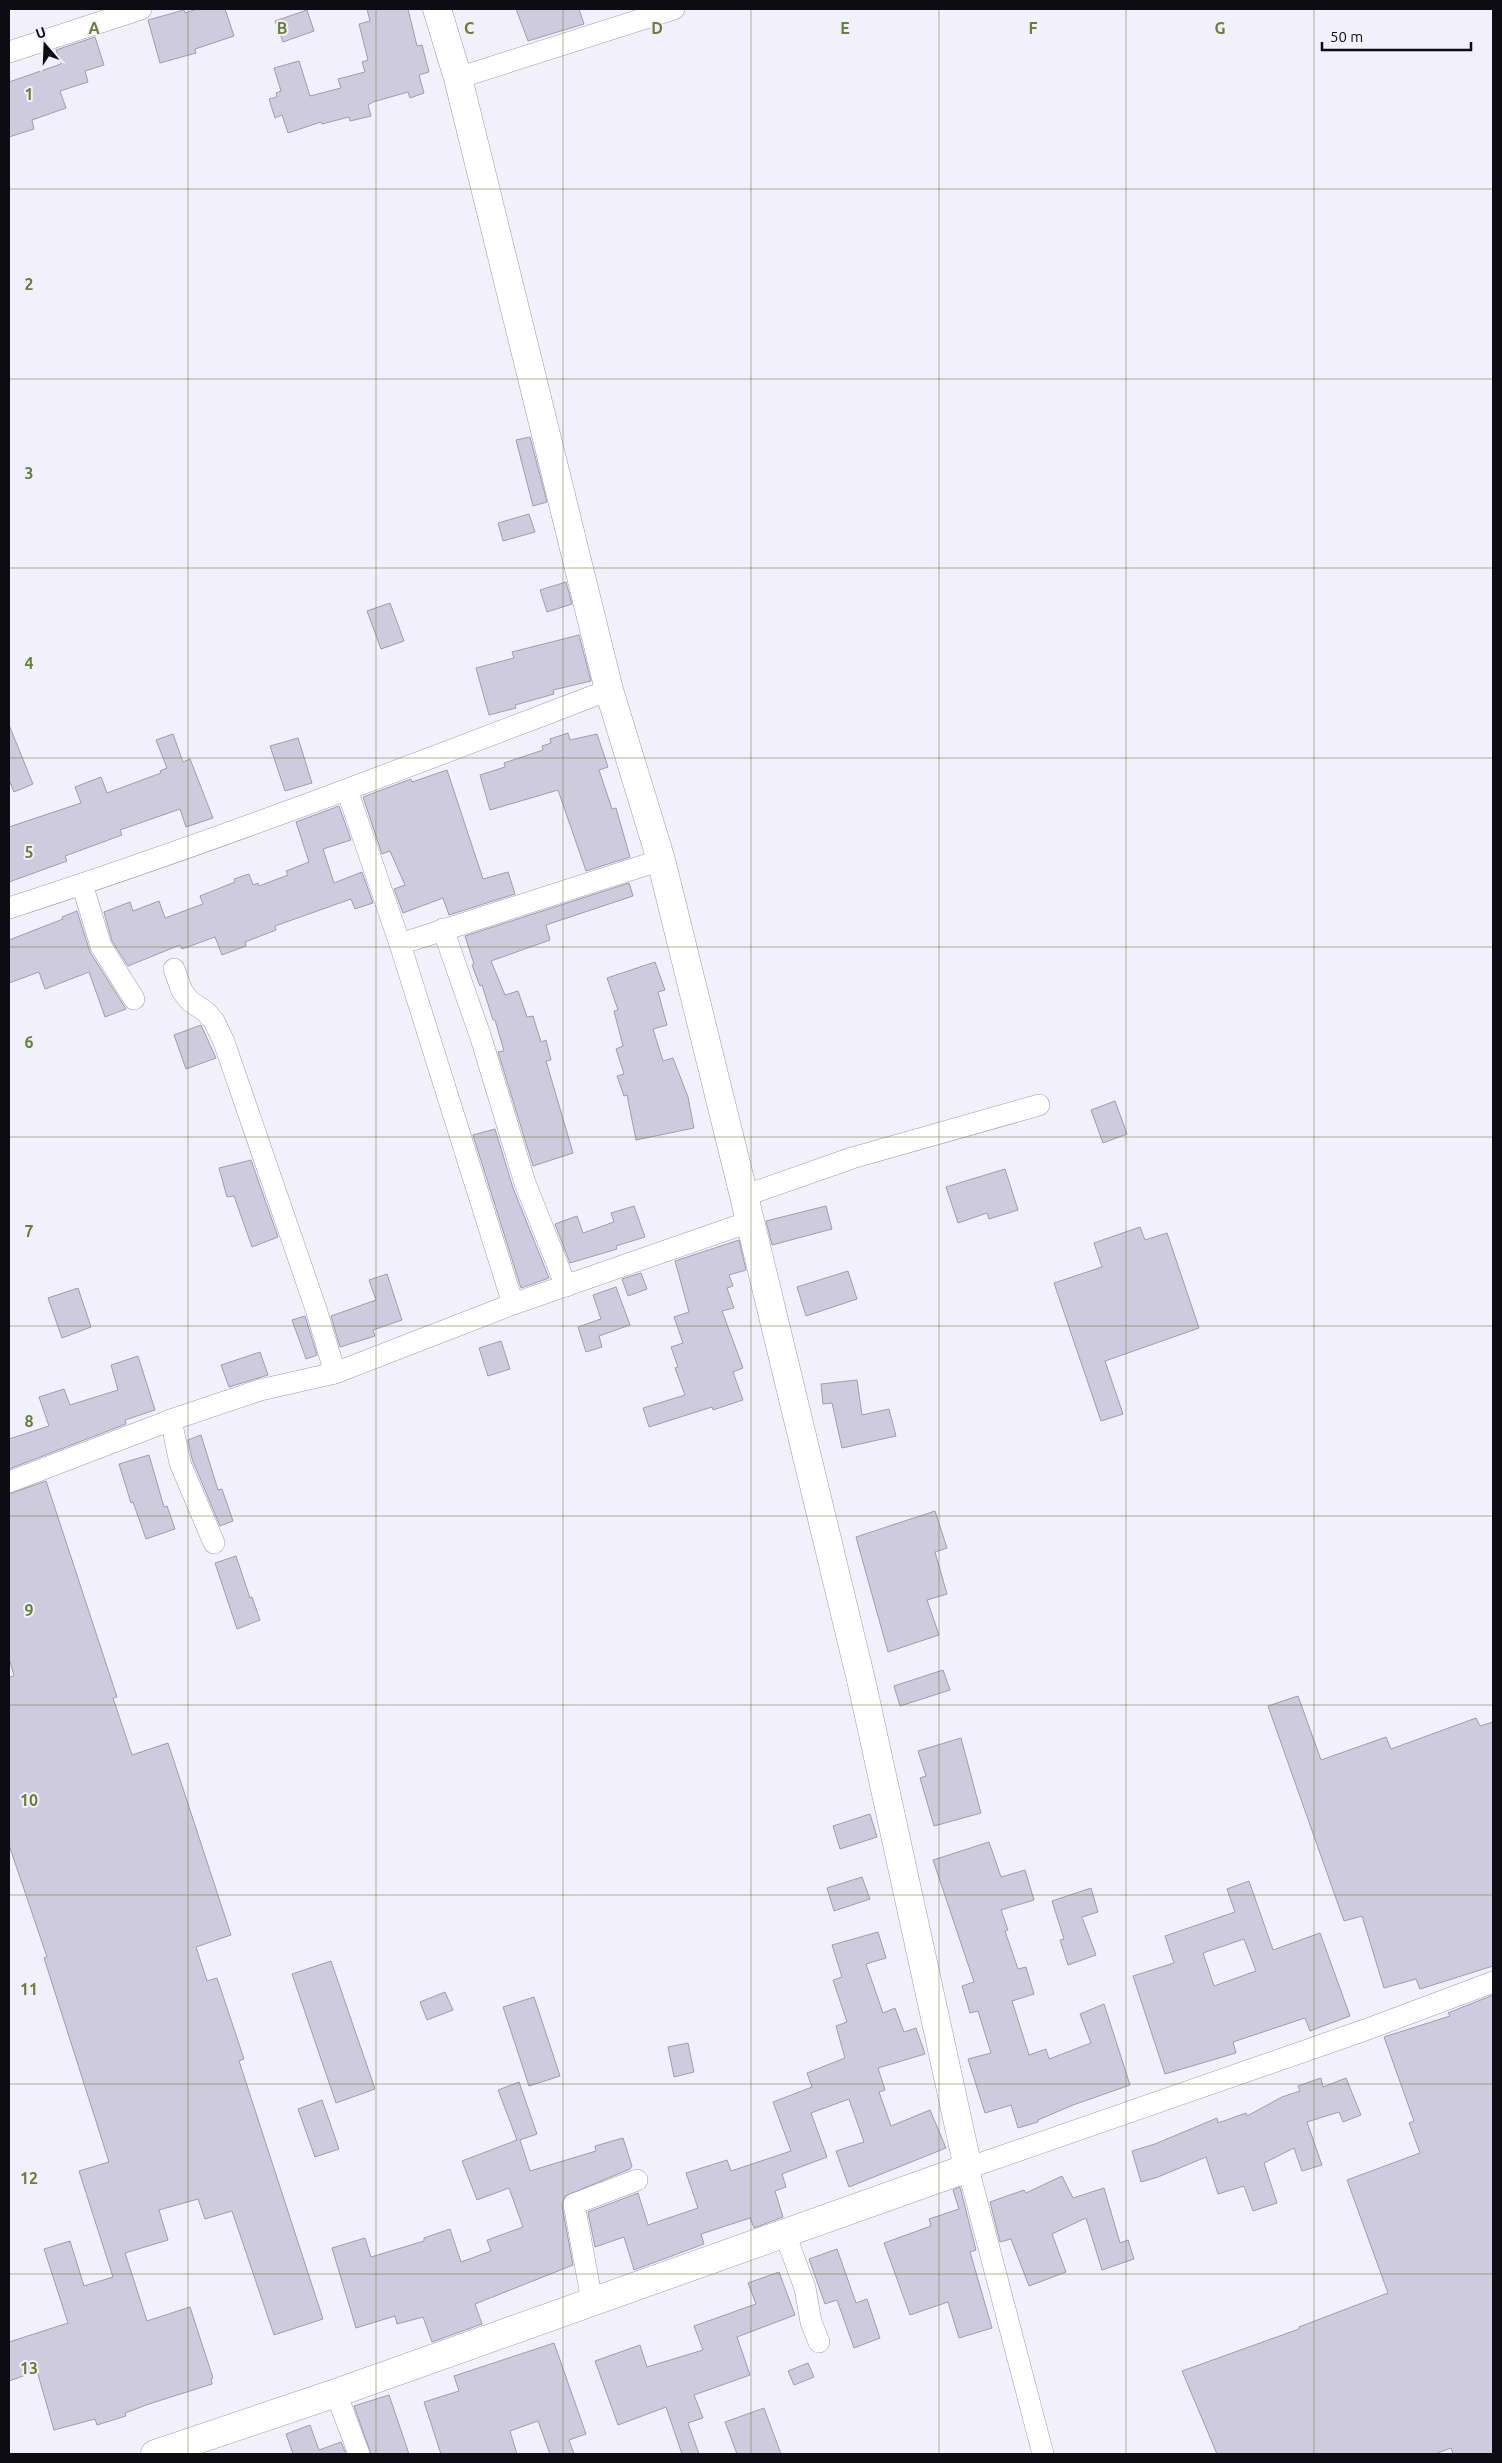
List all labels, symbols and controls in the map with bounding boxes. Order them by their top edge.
text: A [88,19,100,37]
text: B [277,19,287,37]
text: C [464,19,474,37]
text: D [651,19,663,37]
text: E [840,19,850,37]
text: F [1029,19,1038,37]
text: G [1214,19,1226,37]
north arrow [20,20,70,70]
scale bar [1322,20,1471,52]
text: U [34,24,48,42]
text: 50 m [1330,28,1363,45]
text: 1 [24,85,34,103]
text: 2 [24,275,34,293]
text: 3 [24,464,34,482]
text: 4 [24,654,34,672]
text: 5 [24,843,34,861]
text: 6 [24,1033,34,1051]
text: 7 [24,1222,34,1240]
text: 8 [24,1412,34,1430]
text: 9 [24,1601,34,1619]
text: 10 [20,1791,38,1809]
text: 11 [20,1980,38,1998]
text: 12 [20,2169,38,2187]
text: 13 [20,2359,38,2377]

